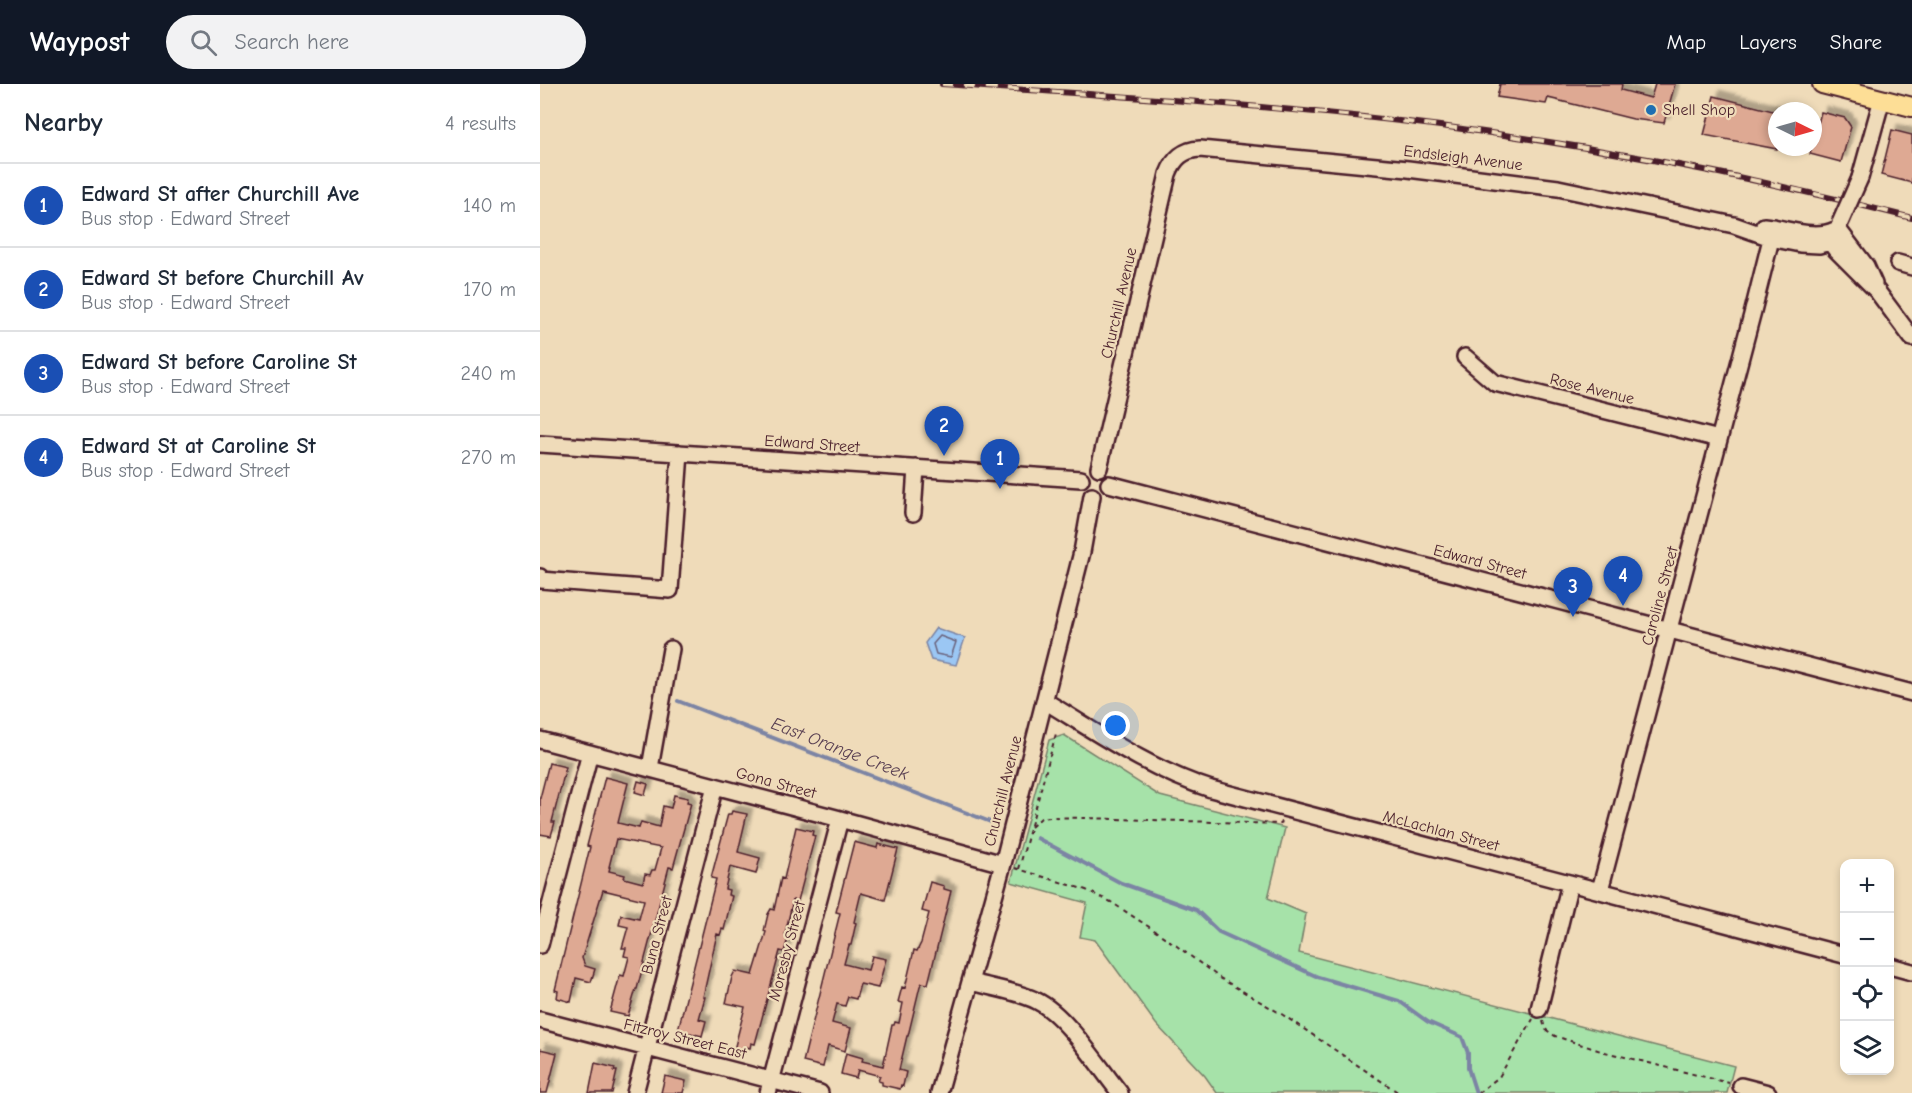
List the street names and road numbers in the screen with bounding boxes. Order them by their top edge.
street label: Endsleigh Avenue [1402,142,1524,174]
street label: Churchill Avenue [1097,246,1141,360]
street label: Rose Avenue [1548,370,1636,408]
street label: Edward Street [764,432,861,456]
street label: Edward Street [1432,541,1529,583]
street label: Caroline Street [1638,544,1682,648]
street label: Churchill Avenue [981,734,1025,848]
street label: Gona Street [734,764,819,802]
street label: McLachlan Street [1381,807,1501,855]
street label: Buna Street [638,893,676,976]
street label: Moresby Street [765,898,809,1003]
street label: Fitzroy Street East [622,1015,749,1063]

